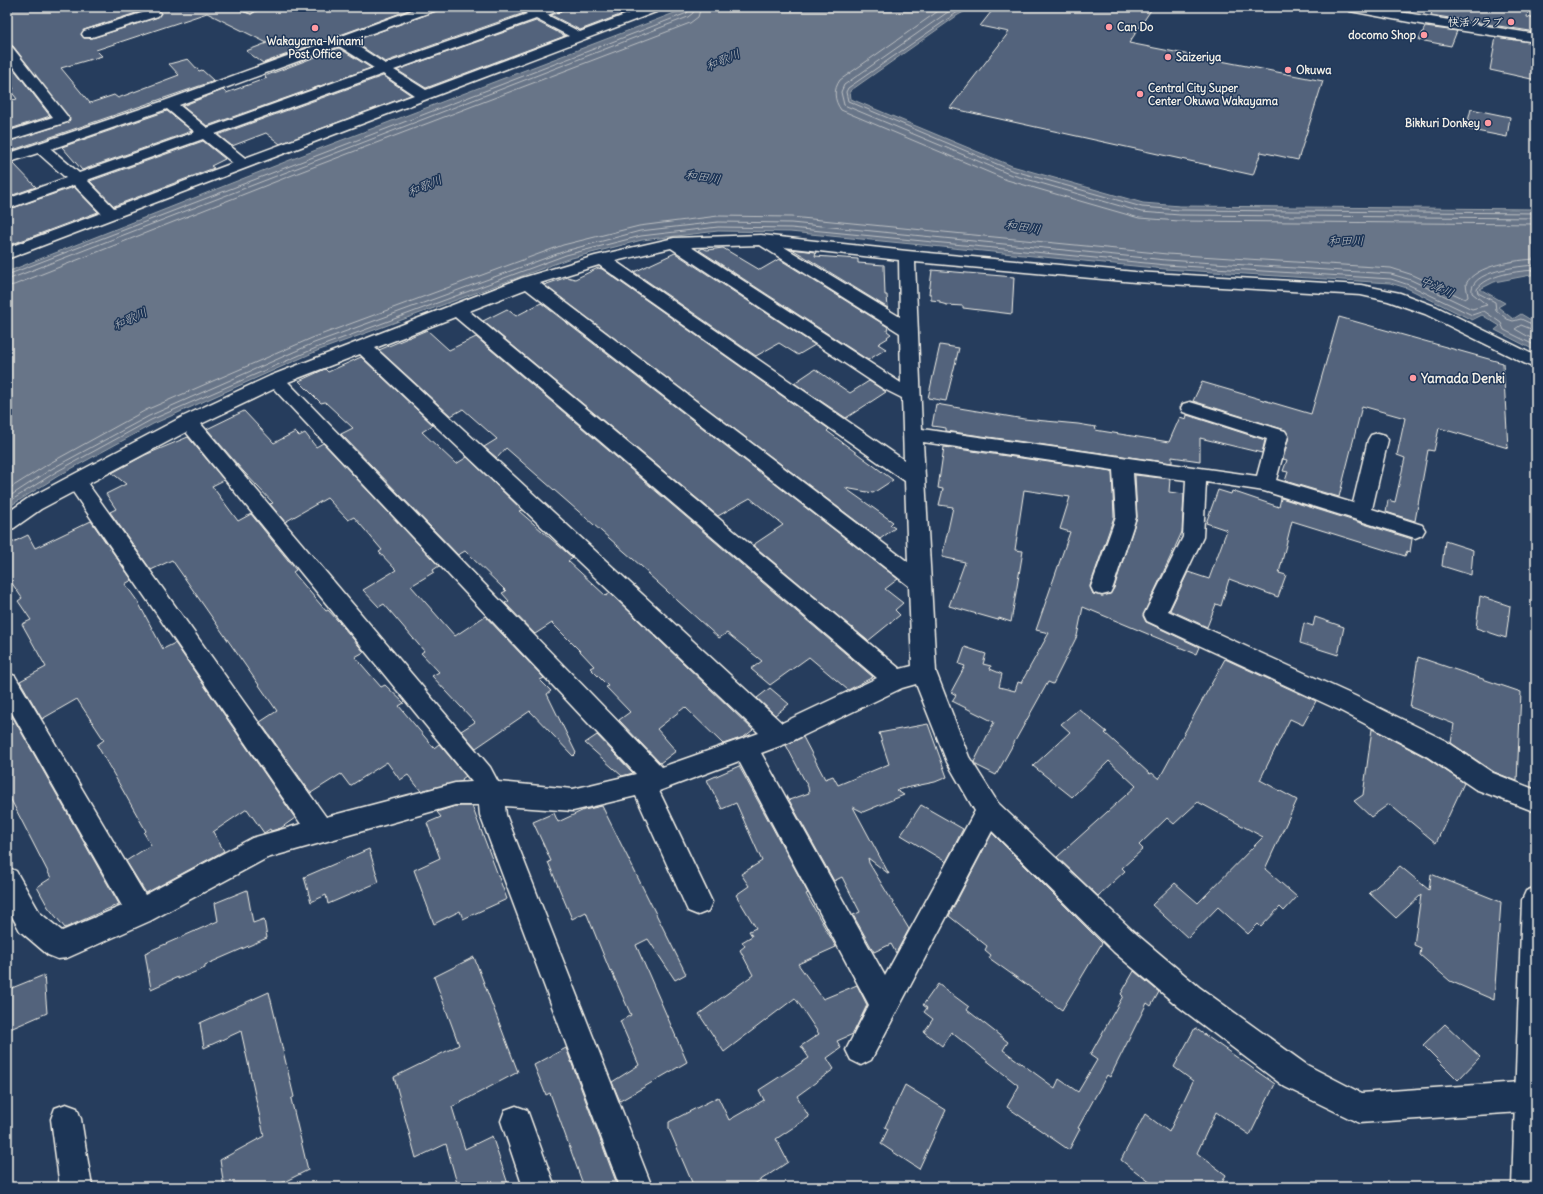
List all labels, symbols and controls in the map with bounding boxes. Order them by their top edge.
place label: 快活クラブ [1448,15,1503,29]
marker: 快活クラブ [1506,17,1516,27]
place label: Can Do [1117,20,1153,34]
marker: Can Do [1104,22,1114,32]
marker: Wakayama-Minami Post Office [310,23,320,33]
place label: docomo Shop [1348,28,1416,43]
marker: docomo Shop [1419,30,1429,40]
place label: Wakayama-Minami Post Office [267,34,363,61]
water label: 和歌川 [703,46,742,73]
place label: Saizeriya [1176,50,1222,65]
marker: Saizeriya [1163,52,1173,62]
place label: Okuwa [1296,63,1332,77]
marker: Okuwa [1283,65,1293,75]
place label: Central City Super Center Okuwa Wakayama [1148,81,1279,109]
marker: Central City Super Center Okuwa Wakayama [1135,89,1145,99]
place label: Bikkuri Donkey [1405,116,1480,131]
marker: Bikkuri Donkey [1483,118,1493,128]
water label: 和田川 [684,166,722,187]
water label: 和歌川 [405,172,444,199]
water label: 和田川 [1004,216,1042,237]
water label: 和田川 [1328,233,1364,248]
water label: 中津川 [1418,272,1457,301]
water label: 和歌川 [110,304,149,333]
place label: Yamada Denki [1420,370,1505,387]
marker: Yamada Denki [1408,373,1418,383]

